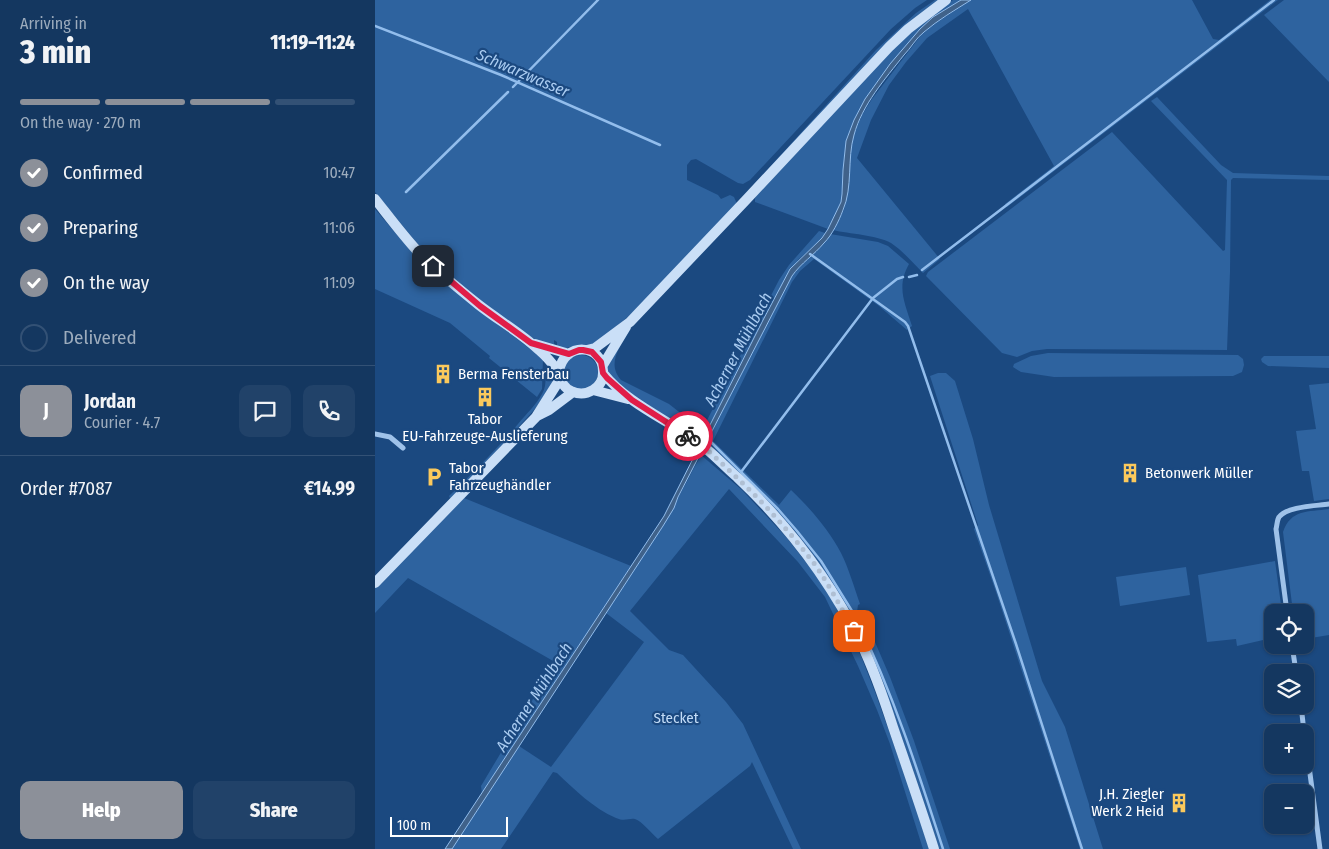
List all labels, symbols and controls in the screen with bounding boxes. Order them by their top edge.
text: Arriving in [20,14,87,33]
text: 11:19–11:24 [270,31,355,54]
text: 3 min [20,33,91,71]
water label: Schwarzwasser [473,45,572,101]
text: On the way · 270 m [20,113,141,132]
icon: check [20,159,48,187]
text: Confirmed [63,161,143,184]
text: 10:47 [323,163,355,182]
icon: check [20,214,48,242]
text: Preparing [63,216,138,239]
text: 11:06 [323,218,355,237]
pin [412,245,454,287]
icon: home [419,252,447,280]
icon: check [20,269,48,297]
text: On the way [63,271,149,294]
text: 11:09 [323,273,355,292]
water label: Acherner Mühlbach [700,289,776,410]
text: Delivered [63,326,137,349]
building icon: Berma Fensterbau [432,363,454,385]
place label: Berma Fensterbau [458,365,569,383]
button: chat [239,385,291,437]
button: phone [303,385,355,437]
building icon: Tabor EU-Fahrzeuge-Auslieferung [474,386,496,408]
text: Jordan [84,390,136,413]
text: J [43,399,49,422]
place label: Tabor EU-Fahrzeuge-Auslieferung [402,410,568,445]
courier [663,411,713,461]
text: Courier · 4.7 [84,413,160,432]
icon: bike [674,422,702,450]
place label: Tabor Fahrzeughändler [449,459,552,494]
building icon: Betonwerk Müller [1119,462,1141,484]
place label: Betonwerk Müller [1145,464,1254,482]
parking icon: Tabor Fahrzeughändler [423,466,445,488]
text: Order #7087 [20,477,112,500]
text: €14.99 [304,477,355,500]
map controls [1264,604,1314,834]
button: locate [1264,604,1314,654]
pin [833,610,875,652]
icon: bag [840,617,868,645]
water label: Acherner Mühlbach [491,639,576,756]
button: layers [1264,664,1314,714]
park label: Stecket [653,709,699,727]
button: + [1264,724,1314,774]
button: Help [20,781,183,839]
button: Share [193,781,355,839]
button: − [1264,784,1314,834]
place label: J.H. Ziegler Werk 2 Heid [1091,785,1165,820]
building icon: J.H. Ziegler Werk 2 Heid [1168,792,1190,814]
scale bar [390,814,507,837]
text: 100 m [397,817,431,834]

